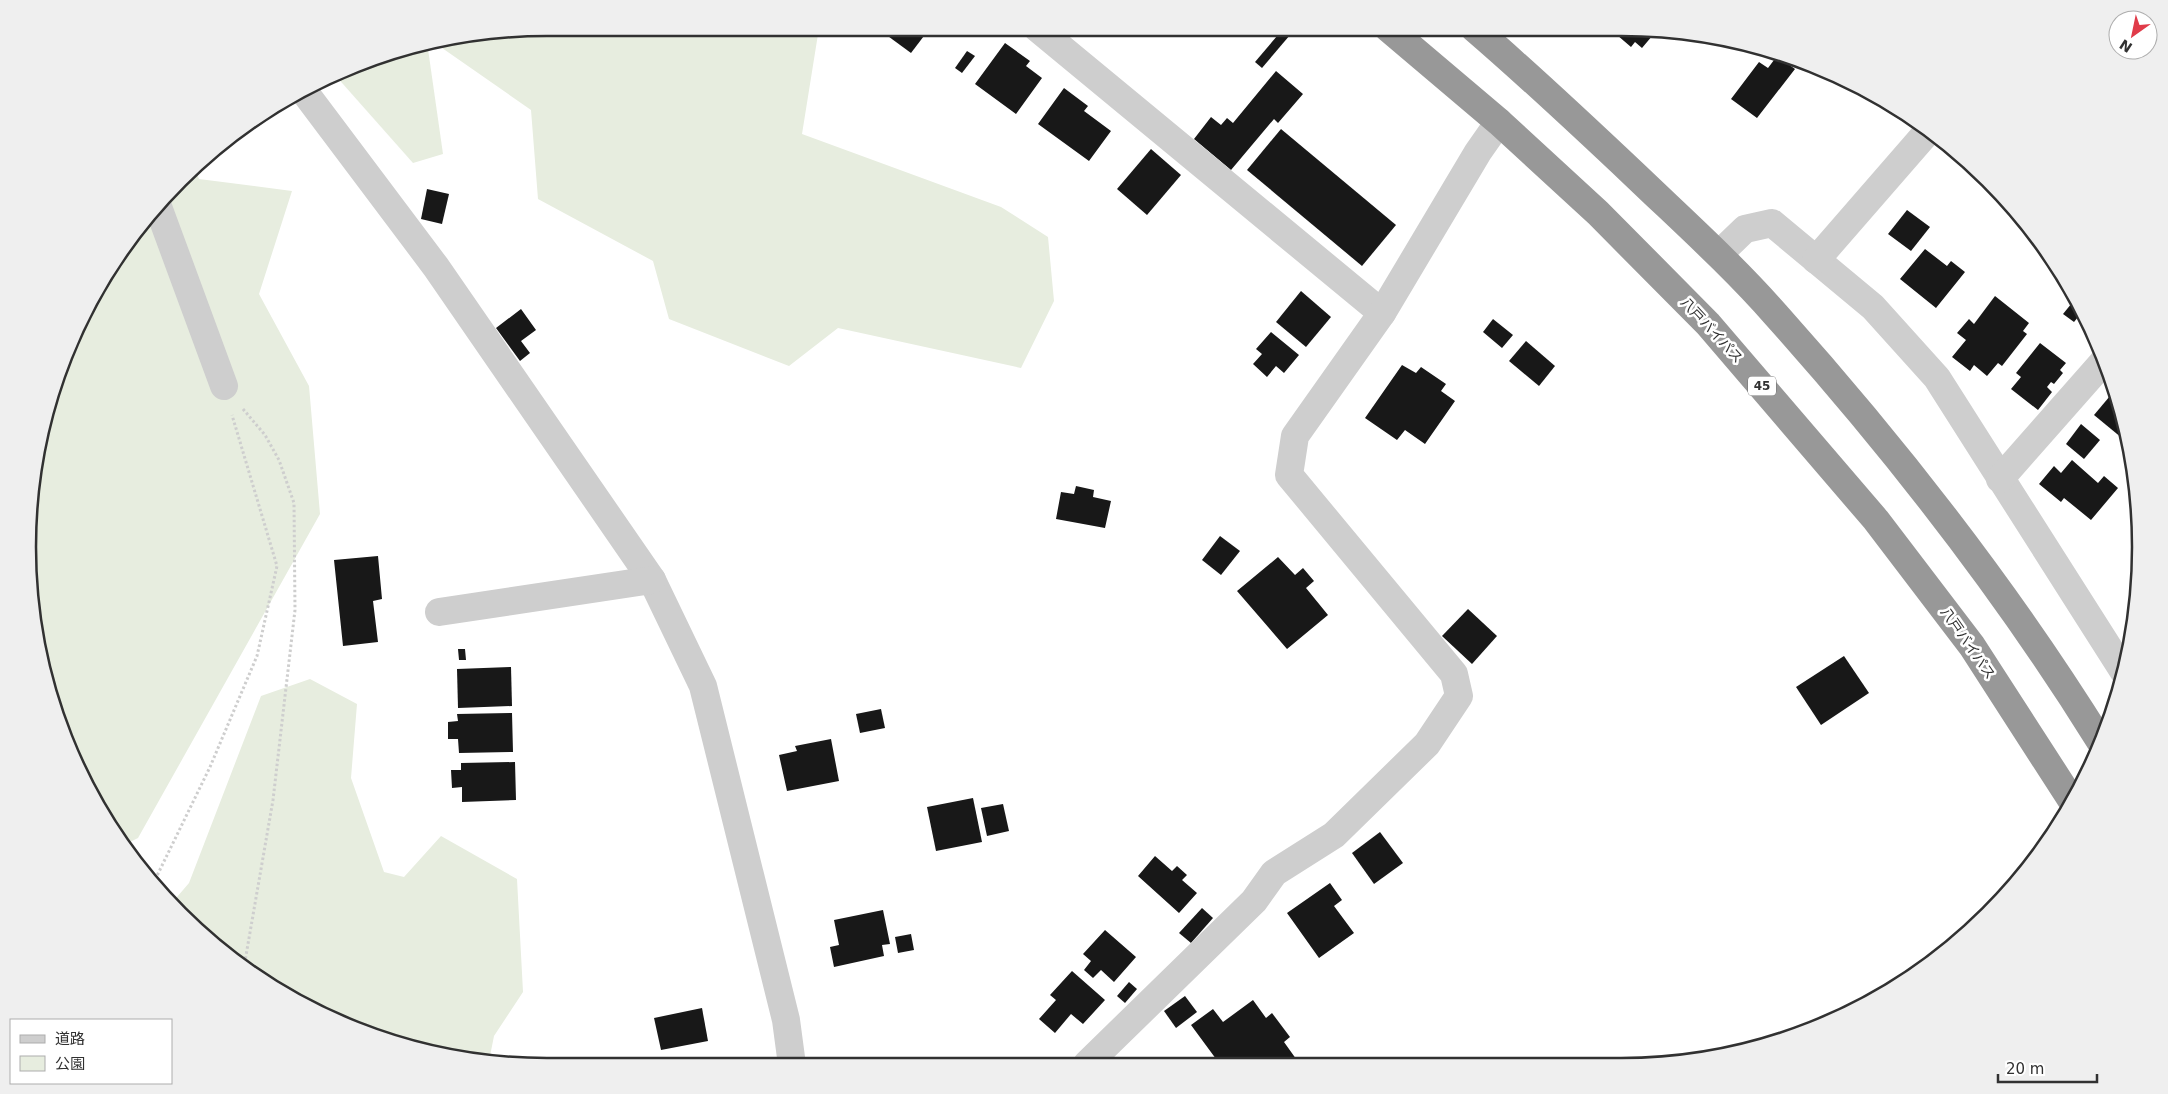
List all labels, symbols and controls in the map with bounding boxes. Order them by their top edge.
north arrow [2108,10,2158,60]
text: N [2117,36,2135,56]
street label: 八戸バイパス [1678,294,1746,366]
road number: 45 [1748,376,1776,396]
street label: 八戸バイパス [1937,604,1999,682]
legend [10,1019,172,1084]
text: 道路 [55,1030,85,1048]
scale bar [1998,1052,2097,1084]
text: 公園 [55,1055,85,1073]
text: 20 m [2006,1060,2044,1078]

